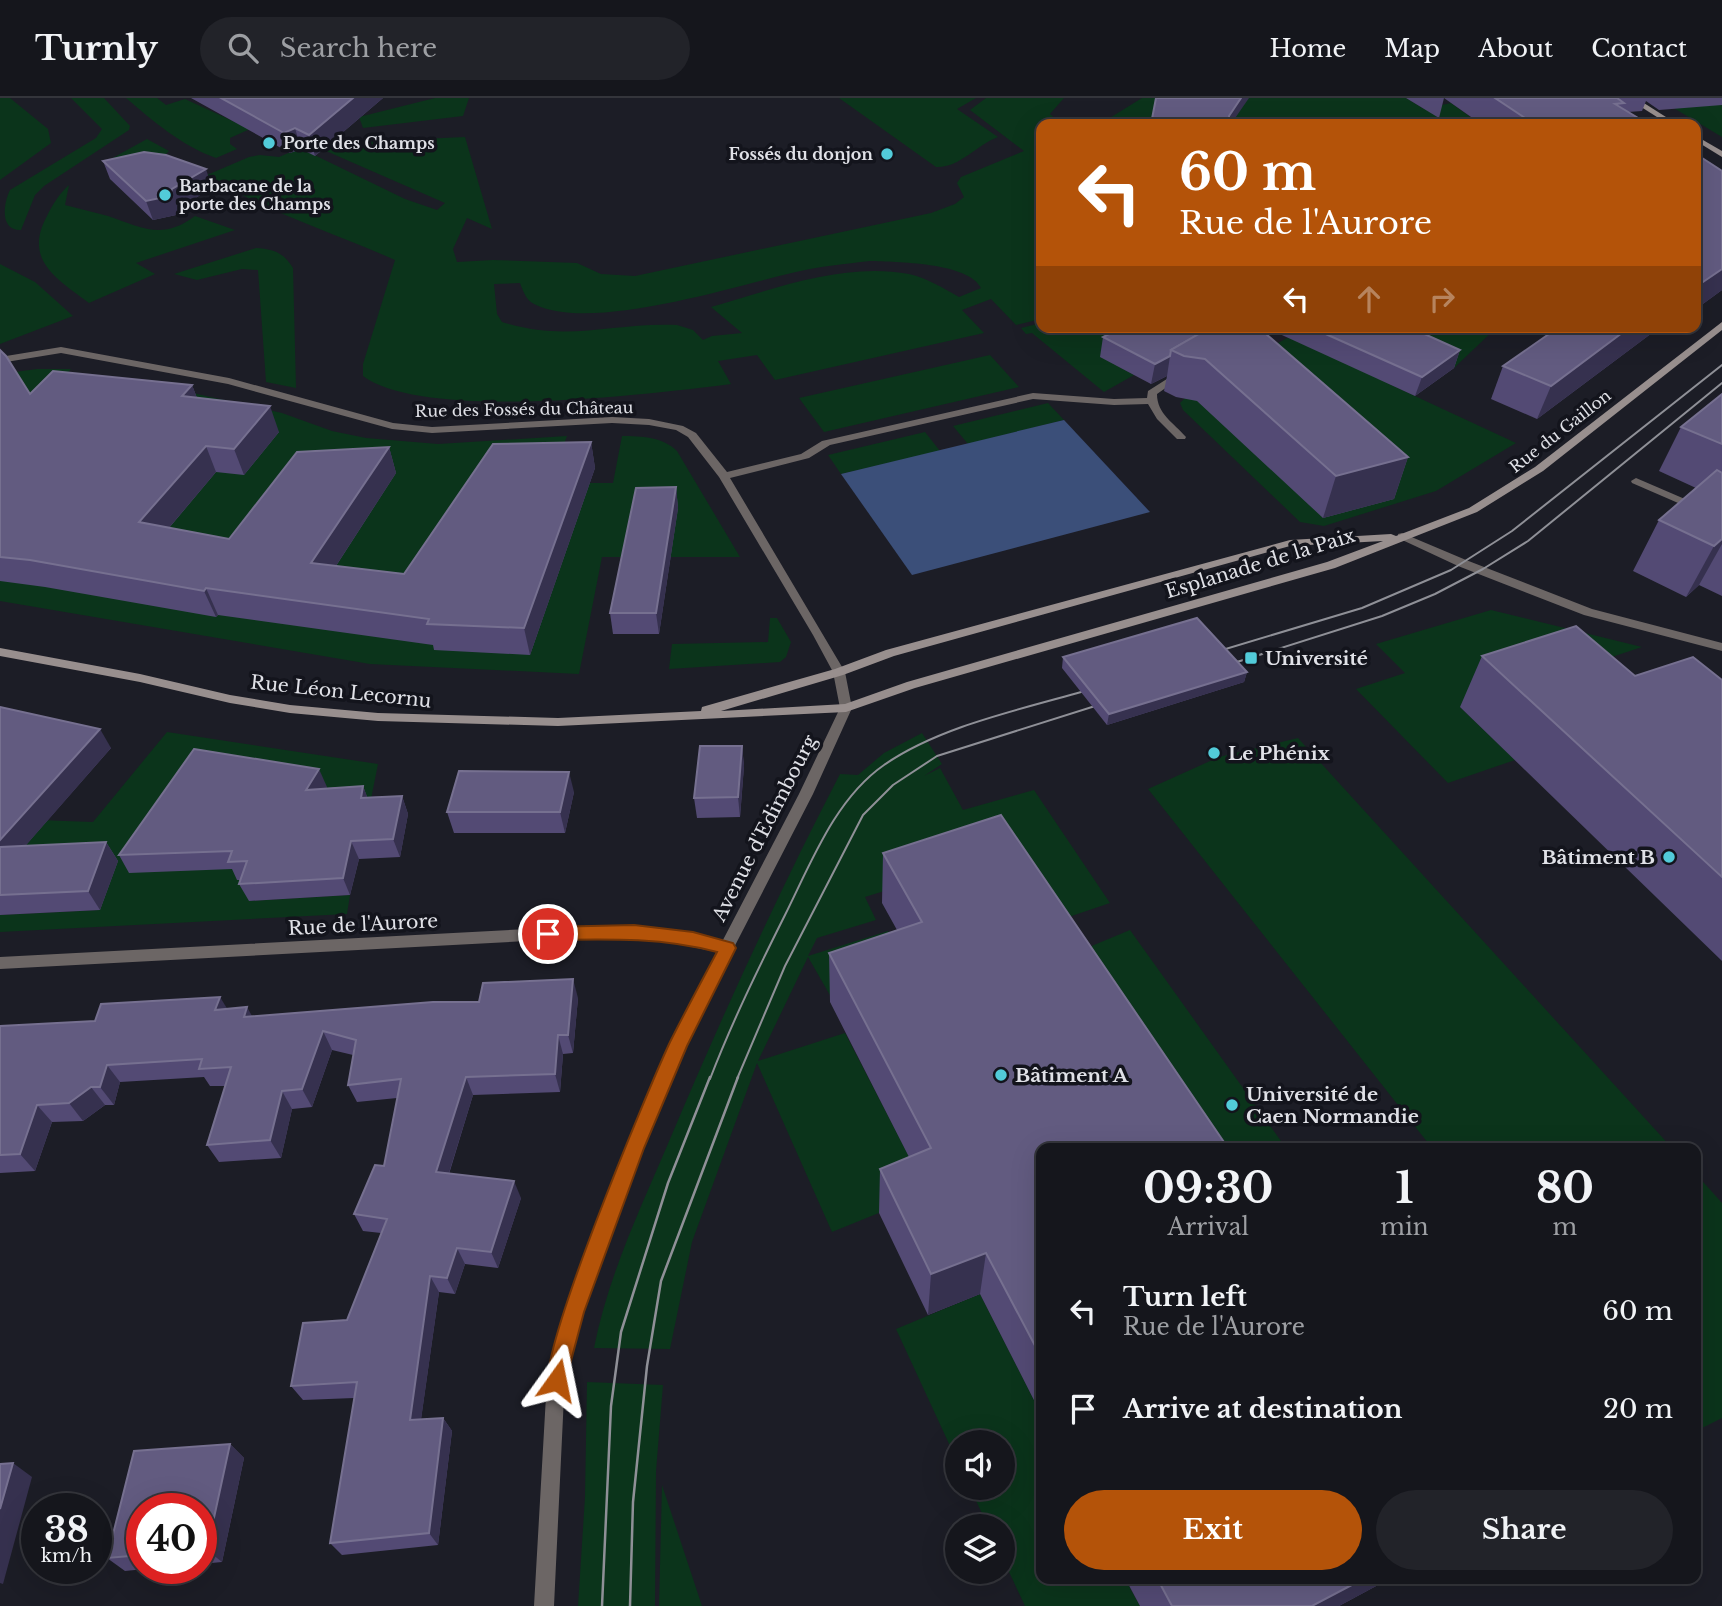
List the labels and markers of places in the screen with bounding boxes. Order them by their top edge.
place label: Porte des Champs [283,133,435,153]
marker: Porte des Champs [261,135,277,151]
place label: Fossés du donjon [729,144,873,164]
marker: Fossés du donjon [879,146,895,162]
place label: Barbacane de la porte des Champs [179,176,331,214]
marker: Barbacane de la porte des Champs [157,187,173,203]
place label: Université [1265,647,1368,670]
marker: Université [1243,650,1259,666]
place label: Le Phénix [1228,742,1330,765]
marker: Le Phénix [1206,745,1222,761]
place label: Bâtiment B [1541,846,1655,869]
marker: Bâtiment B [1661,849,1677,865]
pin [518,904,578,964]
place label: Bâtiment A [1015,1064,1129,1087]
marker: Bâtiment A [993,1067,1009,1083]
place label: Université de Caen Normandie [1246,1083,1419,1128]
marker: Université de Caen Normandie [1224,1097,1240,1113]

